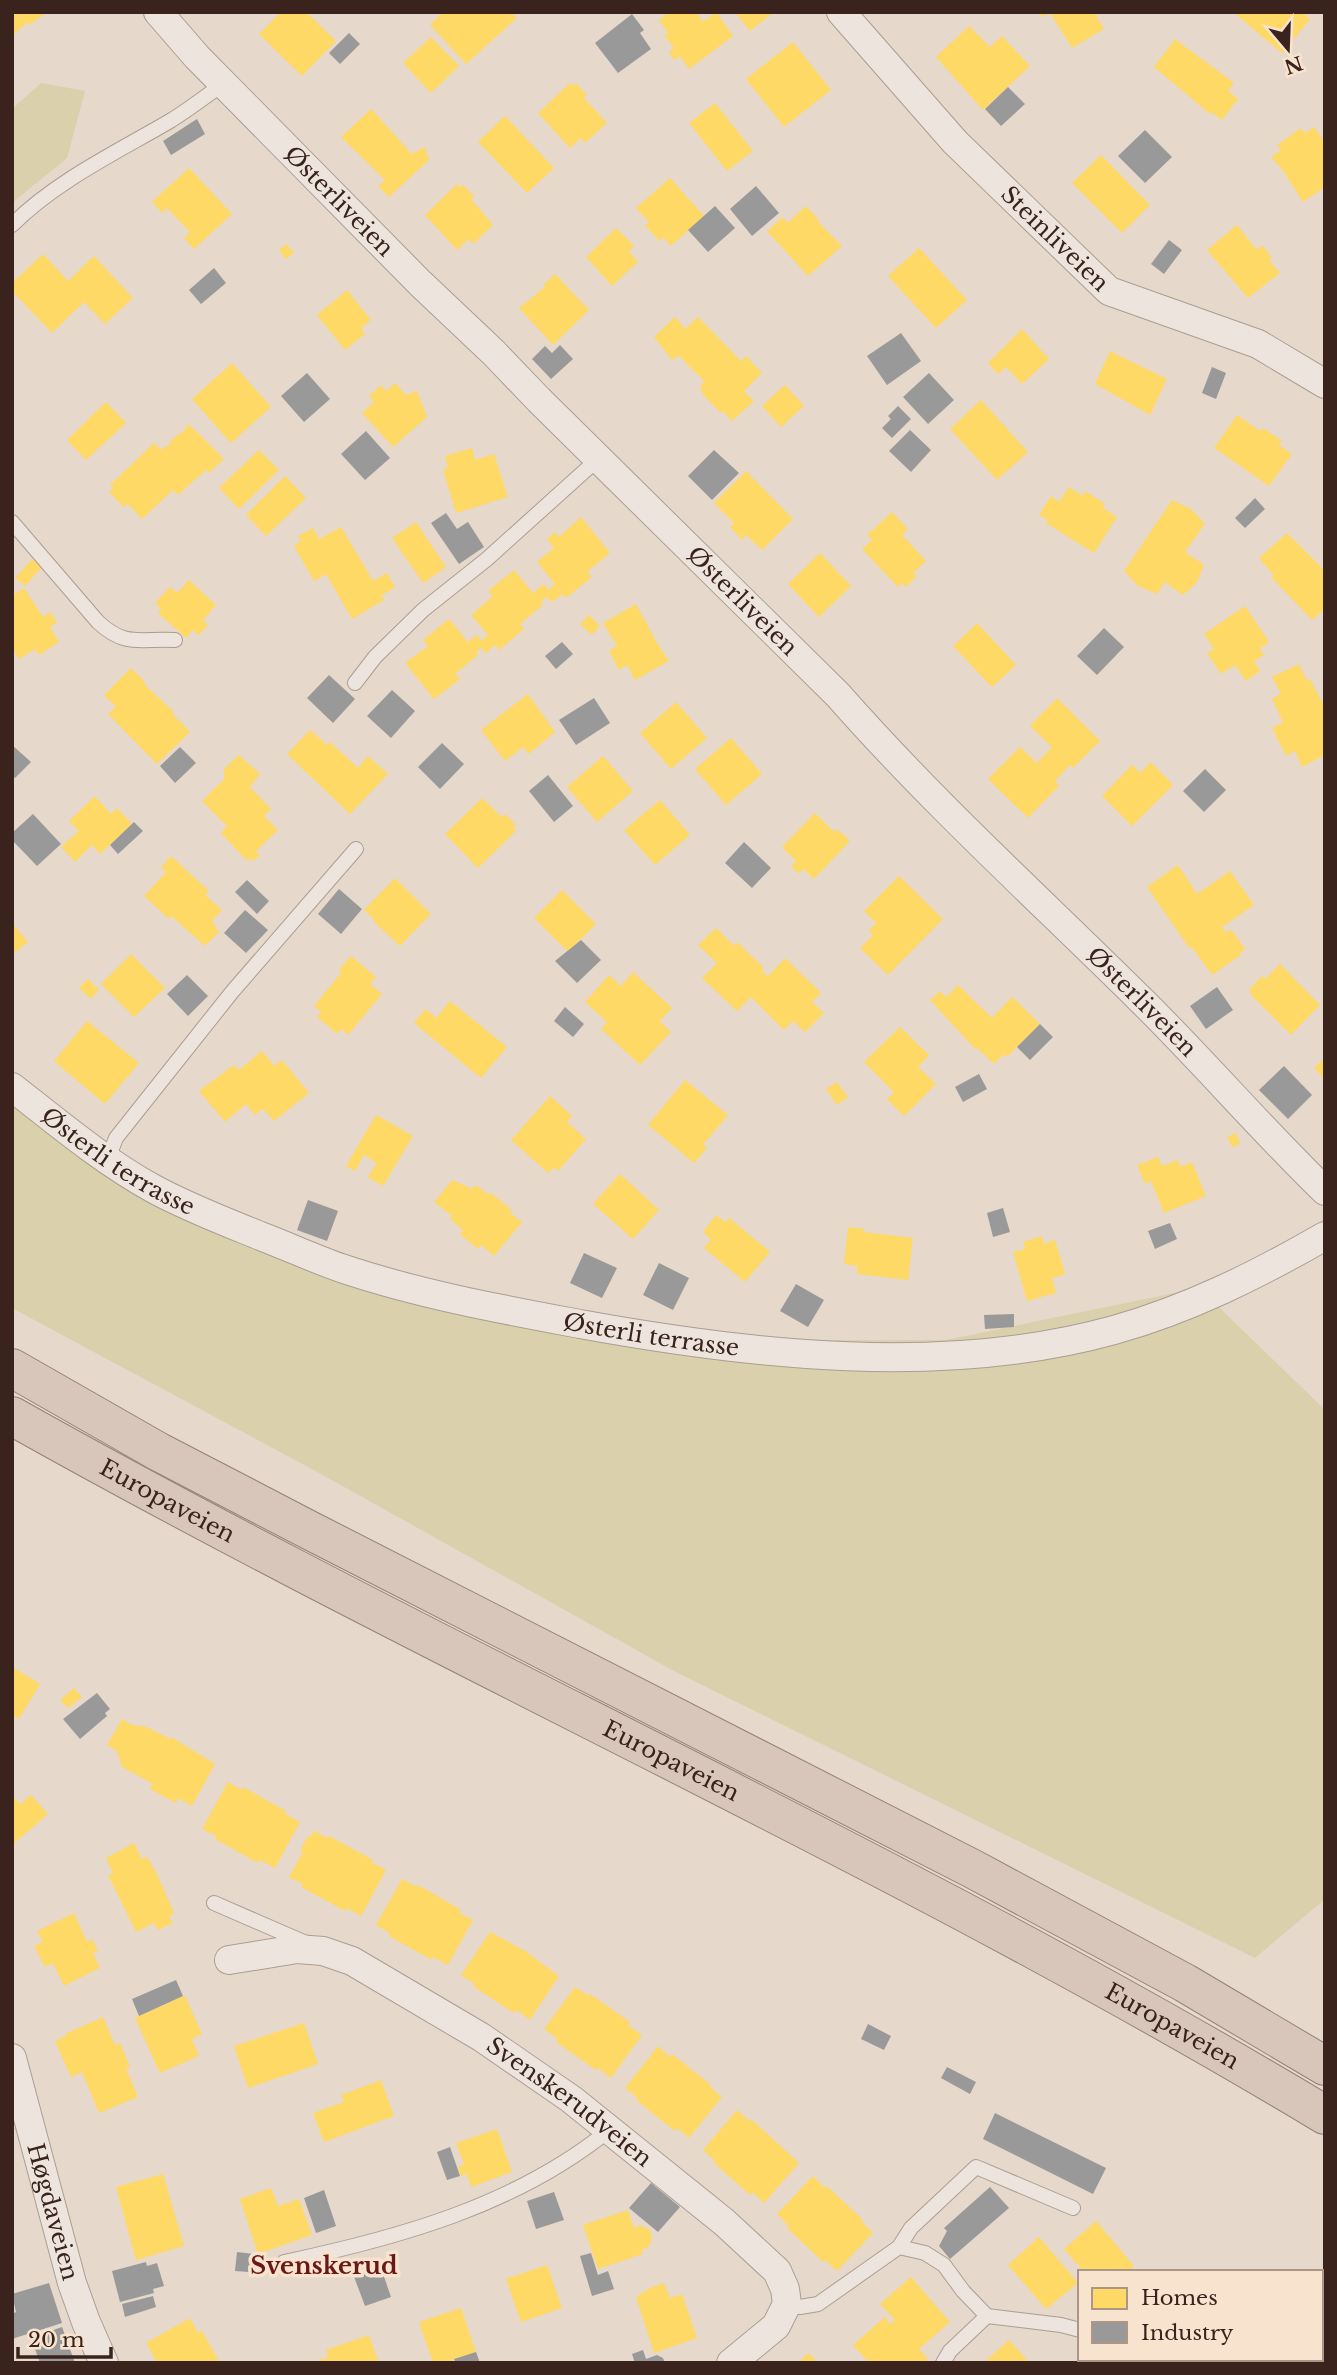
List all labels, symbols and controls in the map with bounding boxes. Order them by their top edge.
north arrow [1253,14,1323,84]
text: N [1281,51,1306,78]
street label: Østerliveien [279,140,400,262]
street label: Steinliveien [995,180,1115,297]
street label: Østerliveien [682,540,804,661]
street label: Østerliveien [1081,941,1203,1063]
street label: Østerli terrasse [36,1102,199,1221]
street label: Østerli terrasse [561,1307,741,1362]
street label: Europaveien [95,1453,240,1549]
street label: Europaveien [598,1714,744,1807]
street label: Europaveien [1100,1977,1244,2075]
street label: Svenskerudveien [481,2031,658,2173]
street label: Høgdaveien [21,2140,85,2283]
district label: Svenskerud [250,2251,398,2280]
legend [1078,2270,1323,2361]
text: Homes [1141,2285,1218,2311]
scale bar [18,2316,110,2360]
text: Industry [1141,2320,1234,2346]
text: 20 m [28,2327,85,2353]

